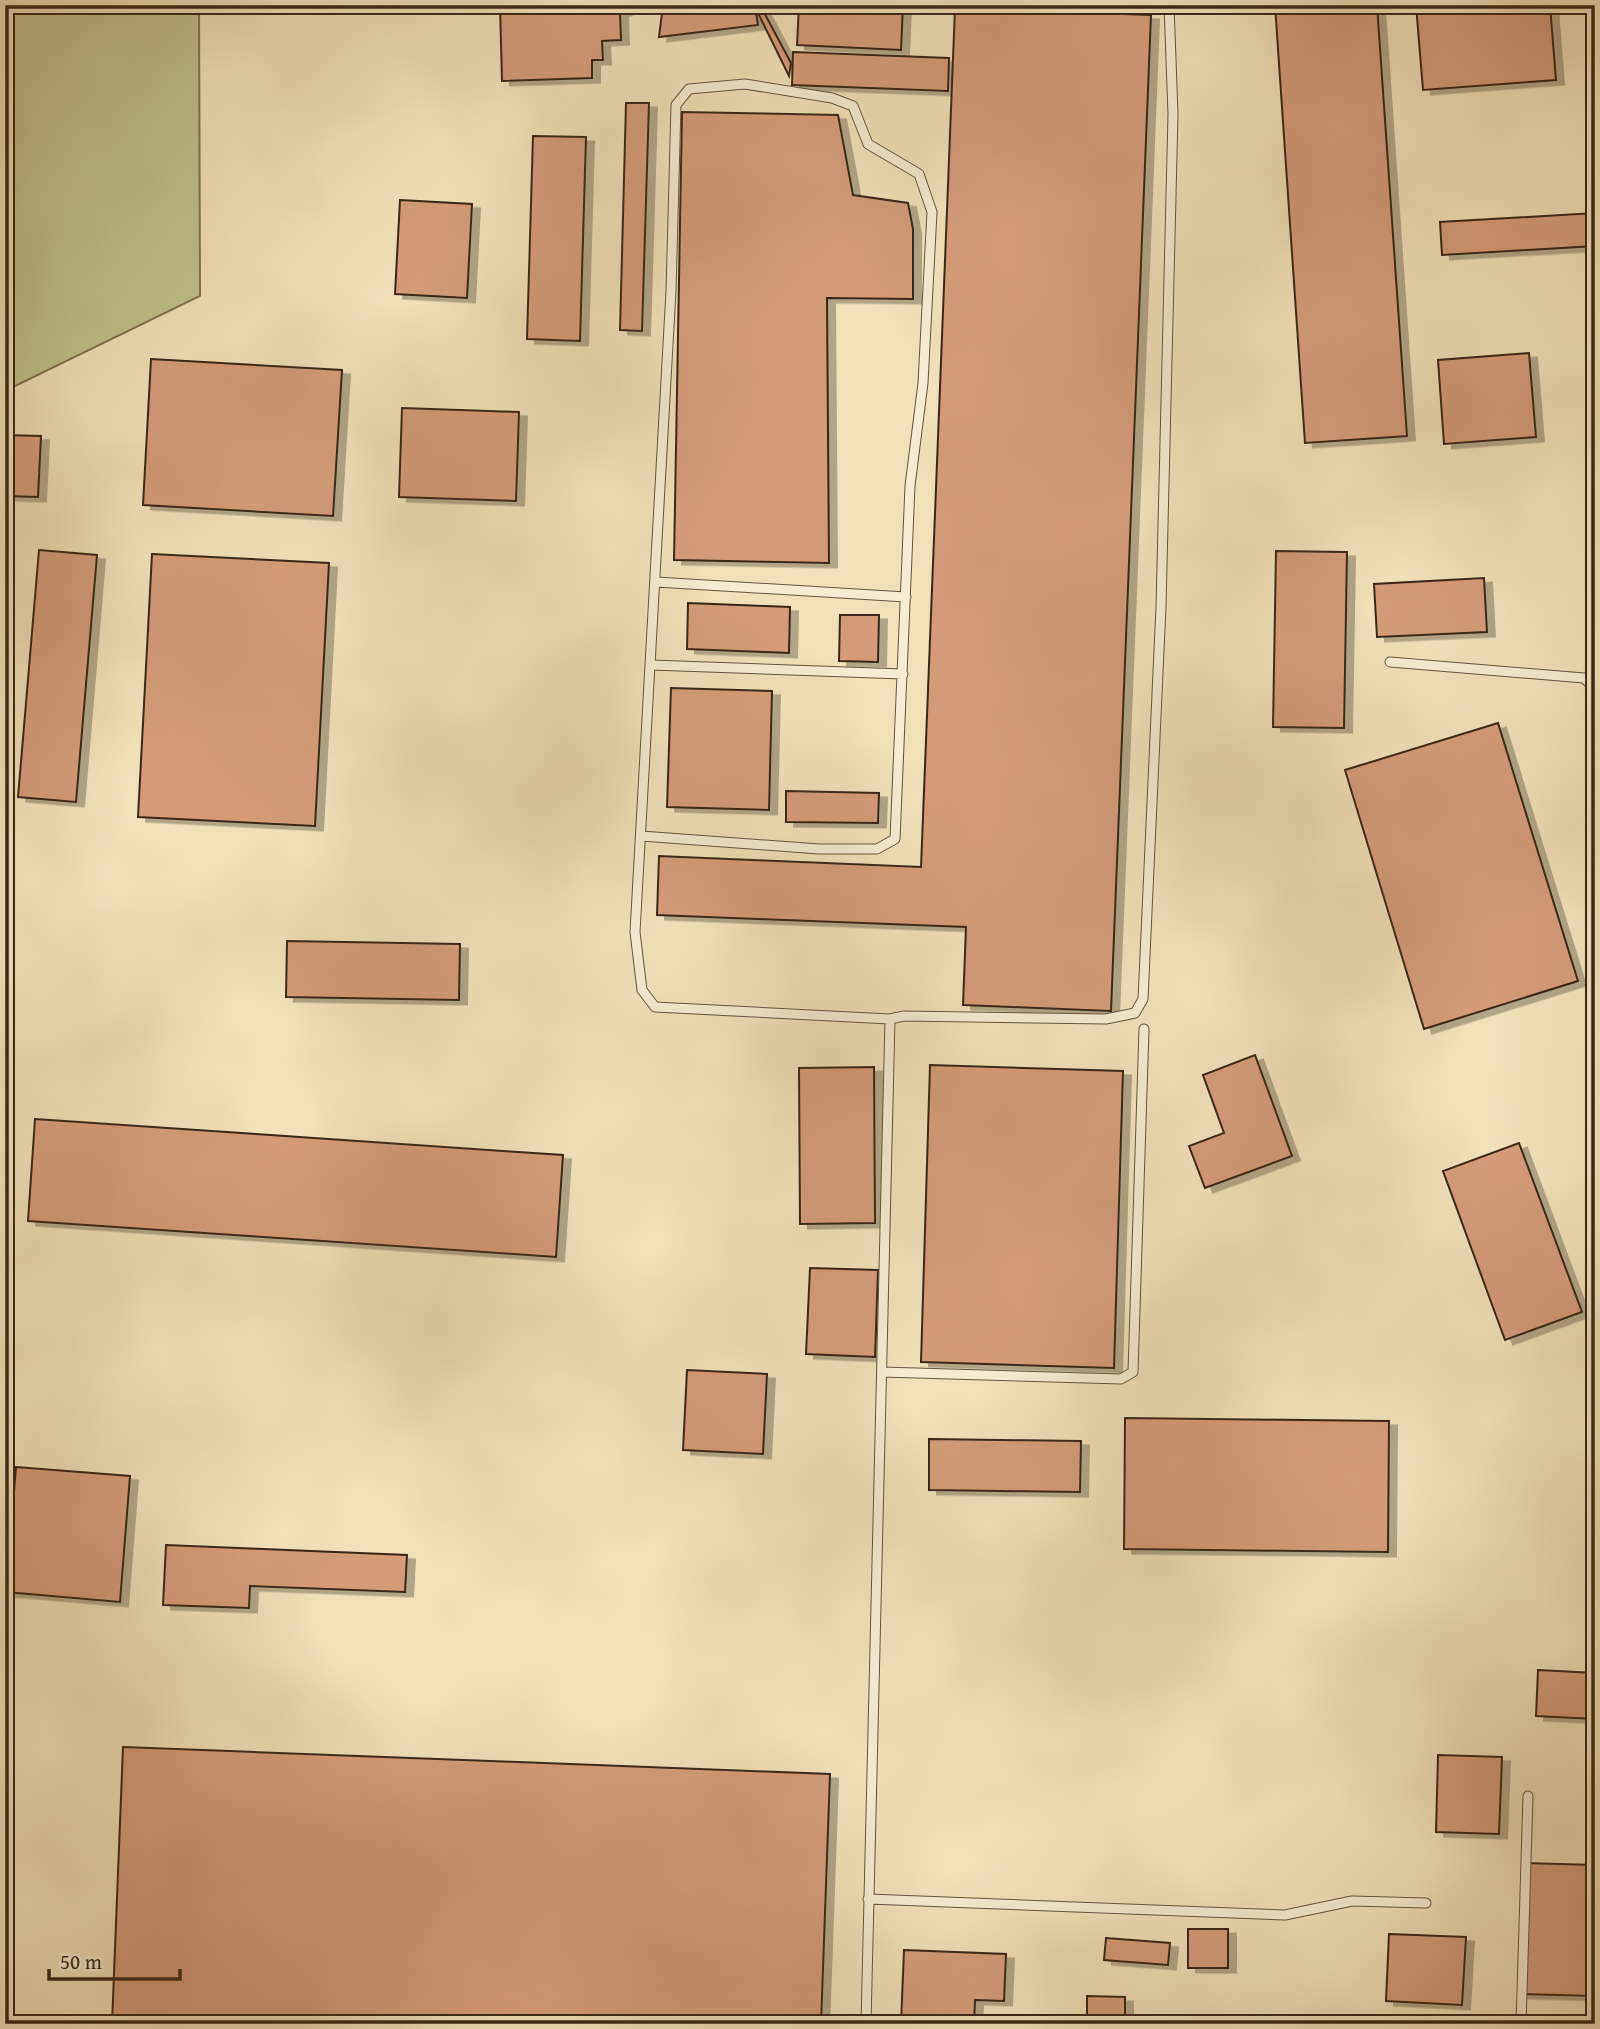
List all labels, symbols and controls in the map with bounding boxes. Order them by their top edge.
scale bar [49,1938,180,1982]
text: 50 m [60,1946,102,1977]

